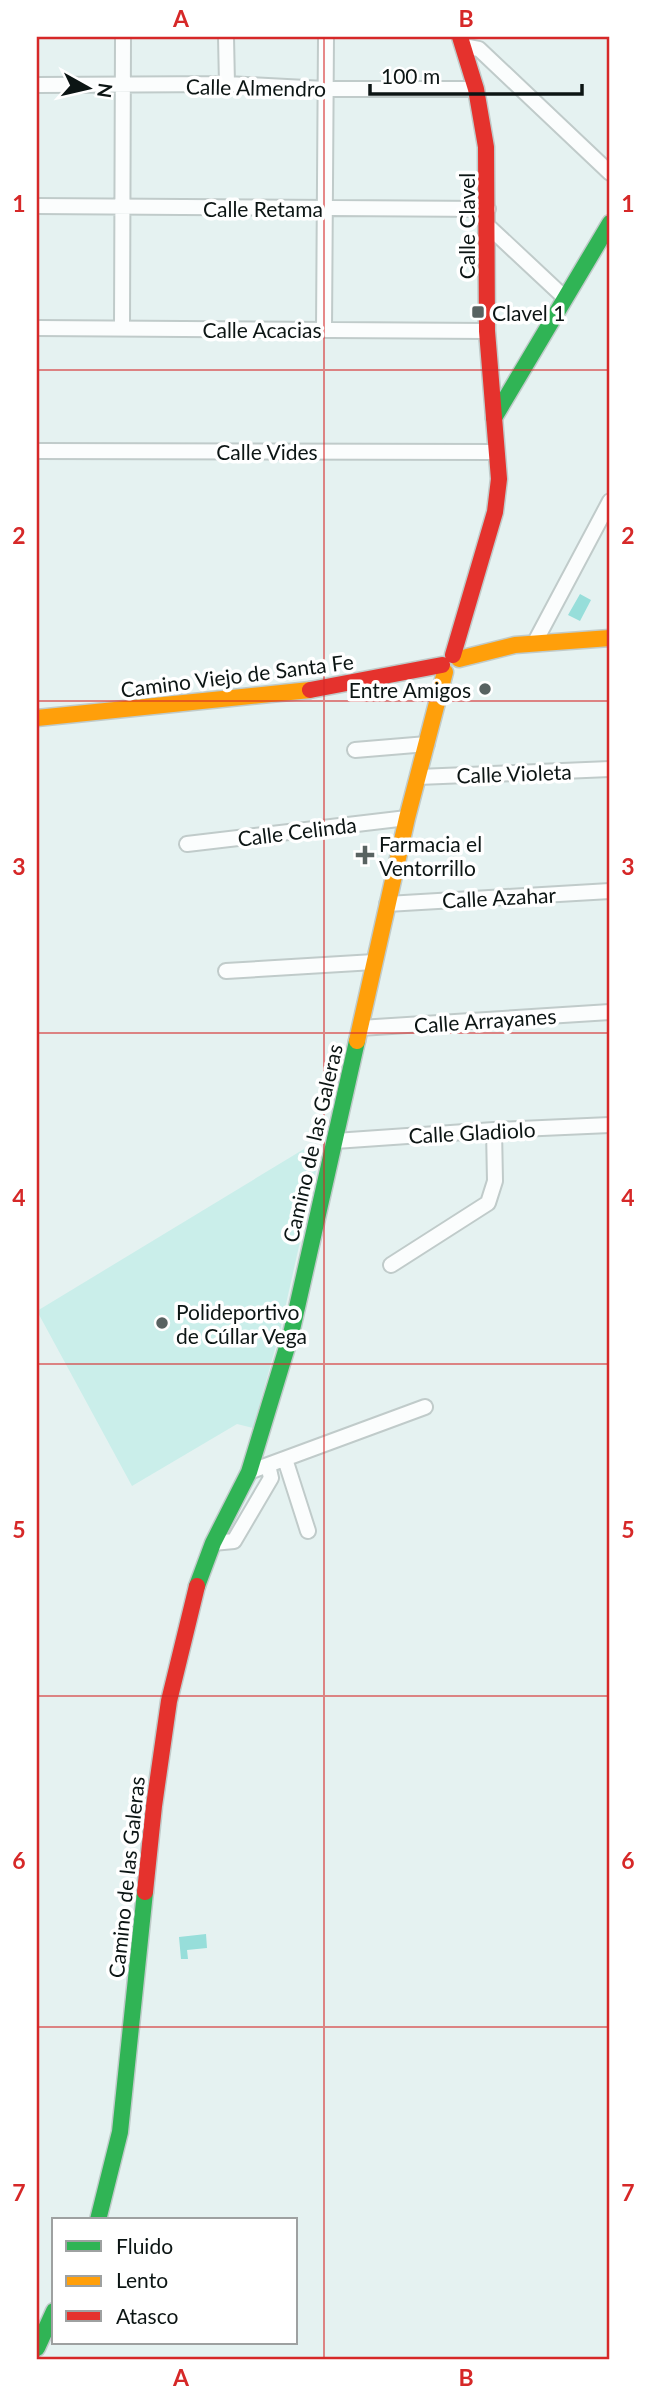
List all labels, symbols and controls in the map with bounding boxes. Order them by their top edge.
text: A [172,4,190,32]
text: B [458,4,474,32]
north arrow [52,52,122,122]
scale bar [370,52,582,96]
text: 100 m [381,63,440,88]
street label: Calle Almendro [186,73,326,101]
text: N [93,82,118,99]
street label: Calle Clavel [454,173,479,279]
text: 1 [12,189,26,217]
text: 1 [621,189,635,217]
street label: Calle Retama [203,196,323,221]
place label: Clavel 1 [492,300,565,325]
marker: Clavel 1 [470,304,486,320]
street label: Calle Acacias [202,317,322,342]
street label: Calle Vides [216,439,318,464]
text: 2 [12,521,26,549]
text: 2 [621,521,635,549]
street label: Camino Viejo de Santa Fe [119,648,355,702]
place label: Entre Amigos [349,677,471,702]
marker: Entre Amigos [477,681,493,697]
street label: Calle Violeta [456,758,572,788]
street label: Calle Celinda [236,811,358,851]
place label: Farmacia el Ventorrillo [379,831,482,880]
marker: Farmacia el Ventorrillo [357,847,373,863]
text: 3 [12,852,26,880]
text: 3 [621,852,635,880]
street label: Calle Azahar [441,882,557,912]
street label: Calle Arrayanes [413,1003,557,1037]
street label: Camino de las Galeras [277,1041,347,1245]
street label: Calle Gladiolo [408,1116,536,1148]
text: 4 [12,1183,26,1211]
text: 4 [621,1183,635,1211]
place label: Polideportivo de Cúllar Vega [176,1299,307,1348]
marker: Polideportivo de Cúllar Vega [154,1315,170,1331]
text: 5 [12,1515,26,1543]
text: 5 [621,1515,635,1543]
street label: Camino de las Galeras [103,1775,149,1979]
text: 6 [12,1846,26,1874]
text: 6 [621,1846,635,1874]
text: 7 [12,2178,26,2206]
text: 7 [621,2178,635,2206]
legend [52,2218,298,2344]
text: Fluido [116,2233,173,2258]
text: Lento [116,2267,168,2292]
text: Atasco [116,2303,178,2328]
text: A [172,2363,190,2391]
text: B [458,2363,474,2391]

